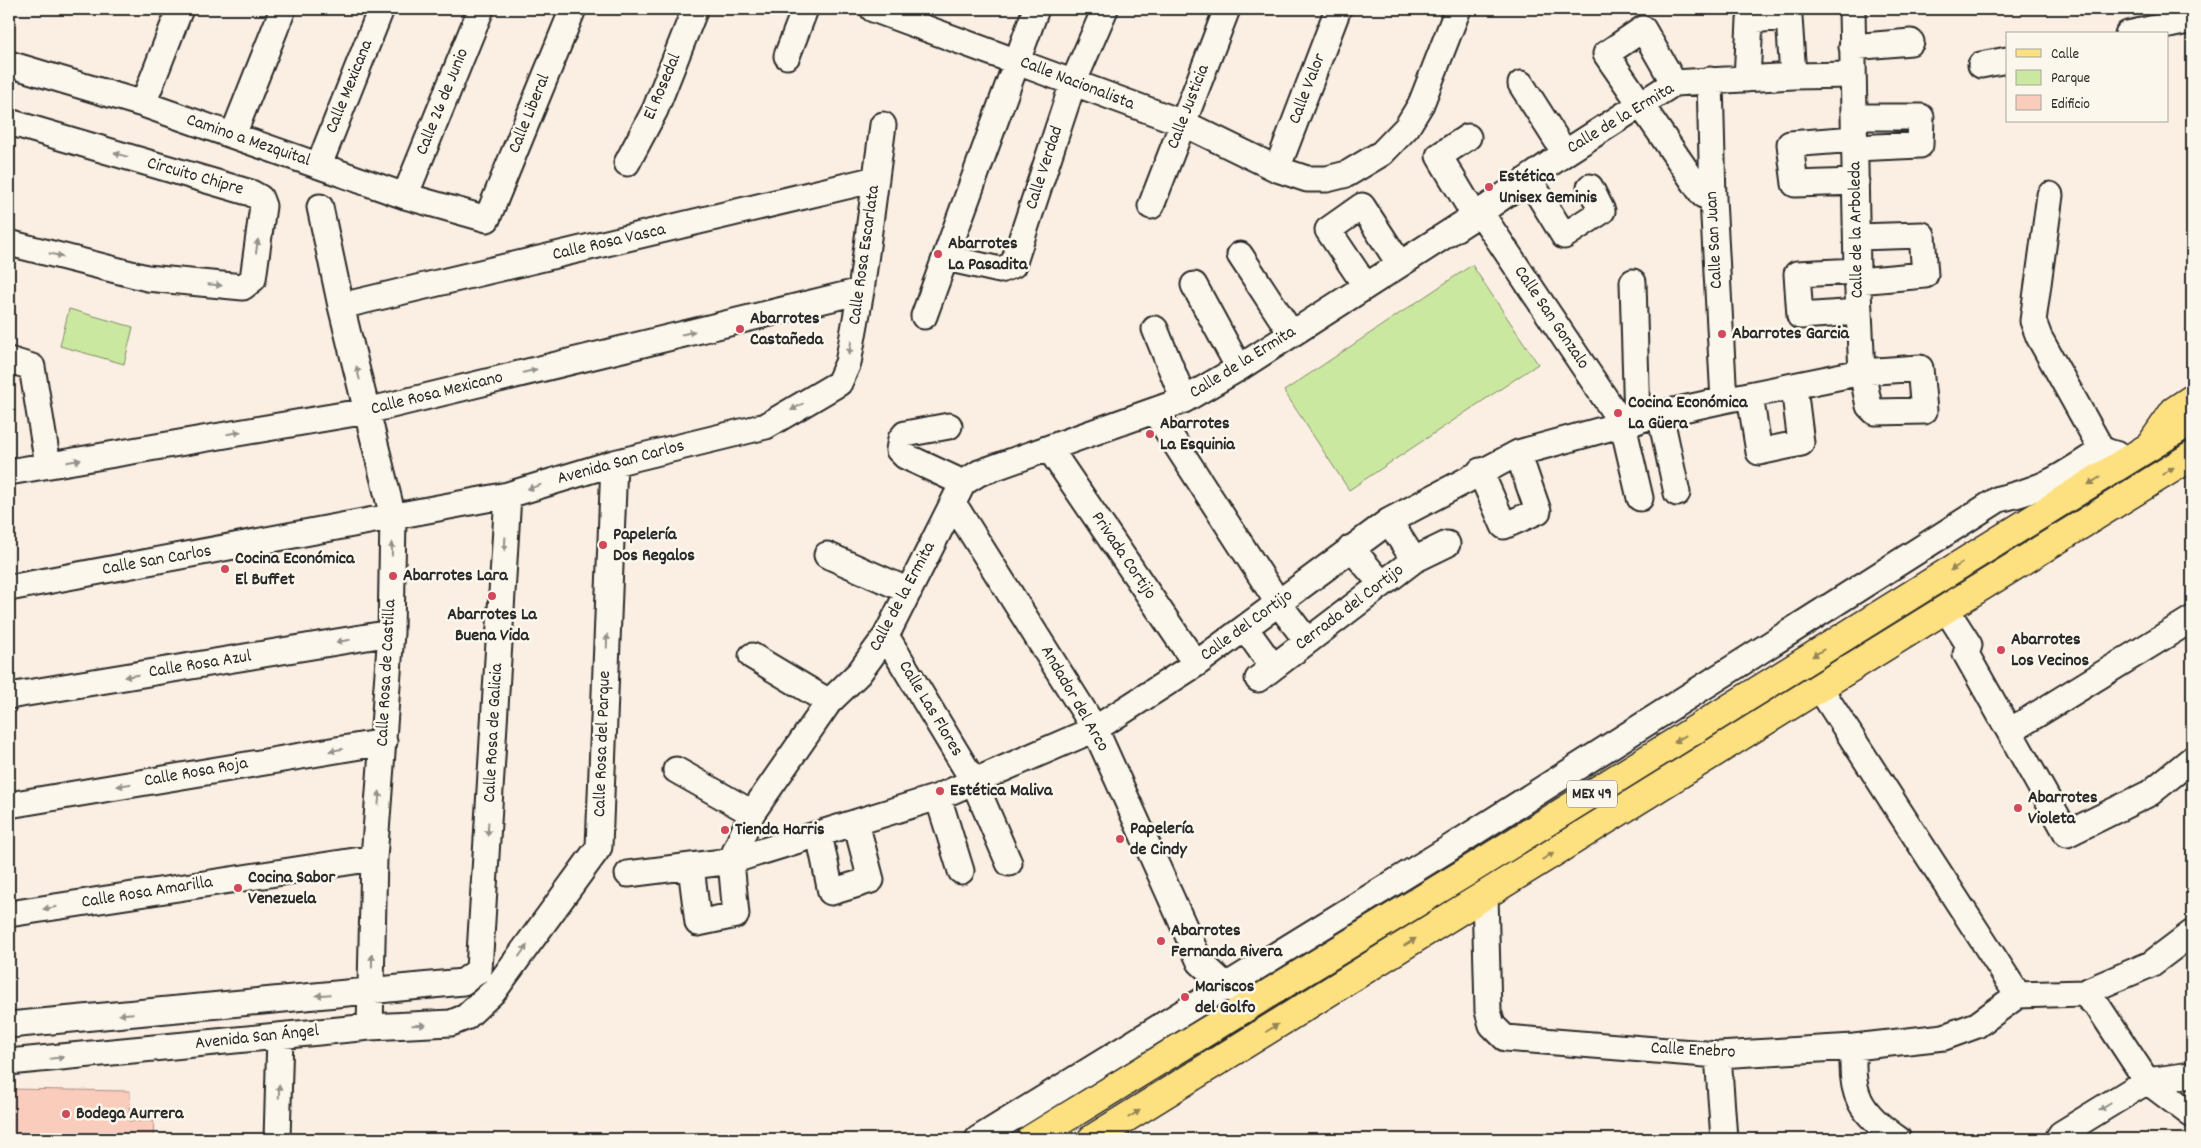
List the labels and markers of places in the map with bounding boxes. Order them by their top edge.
place label: Estética Unisex Geminis [1499,165,1598,211]
marker: Estética Unisex Geminis [1483,181,1495,193]
place label: Abarrotes La Pasadita [948,232,1028,278]
marker: Abarrotes La Pasadita [932,248,944,260]
place label: Abarrotes Castañeda [750,307,824,353]
place label: Abarrotes Garcia [1732,322,1849,347]
marker: Abarrotes Castañeda [734,323,746,335]
marker: Abarrotes Garcia [1716,328,1728,340]
place label: Cocina Económica La Güera [1628,391,1748,437]
marker: Cocina Económica La Güera [1612,407,1624,419]
place label: Abarrotes La Esquinia [1160,412,1235,458]
marker: Abarrotes La Esquinia [1144,428,1156,440]
place label: Papelería Dos Regalos [613,523,695,569]
marker: Papelería Dos Regalos [597,539,609,551]
place label: Cocina Económica El Buffet [235,547,355,593]
marker: Cocina Económica El Buffet [219,563,231,575]
place label: Abarrotes Lara [403,564,508,589]
marker: Abarrotes Lara [387,570,399,582]
marker: Abarrotes La Buena Vida [486,590,498,602]
place label: Abarrotes La Buena Vida [447,603,537,649]
place label: Abarrotes Los Vecinos [2011,628,2090,674]
marker: Abarrotes Los Vecinos [1995,644,2007,656]
place label: Estética Maliva [950,779,1053,804]
marker: Estética Maliva [934,785,946,797]
place label: Abarrotes Violeta [2028,786,2098,832]
marker: Abarrotes Violeta [2012,802,2024,814]
place label: Papelería de Cindy [1130,817,1194,863]
place label: Tienda Harris [735,818,825,843]
marker: Tienda Harris [719,824,731,836]
marker: Papelería de Cindy [1114,833,1126,845]
place label: Cocina Sabor Venezuela [248,866,335,912]
marker: Cocina Sabor Venezuela [232,882,244,894]
place label: Abarrotes Fernanda Rivera [1171,919,1283,965]
marker: Abarrotes Fernanda Rivera [1155,935,1167,947]
place label: Mariscos del Golfo [1195,975,1256,1021]
marker: Mariscos del Golfo [1179,991,1191,1003]
place label: Bodega Aurrera [76,1102,184,1127]
marker: Bodega Aurrera [60,1108,72,1120]

